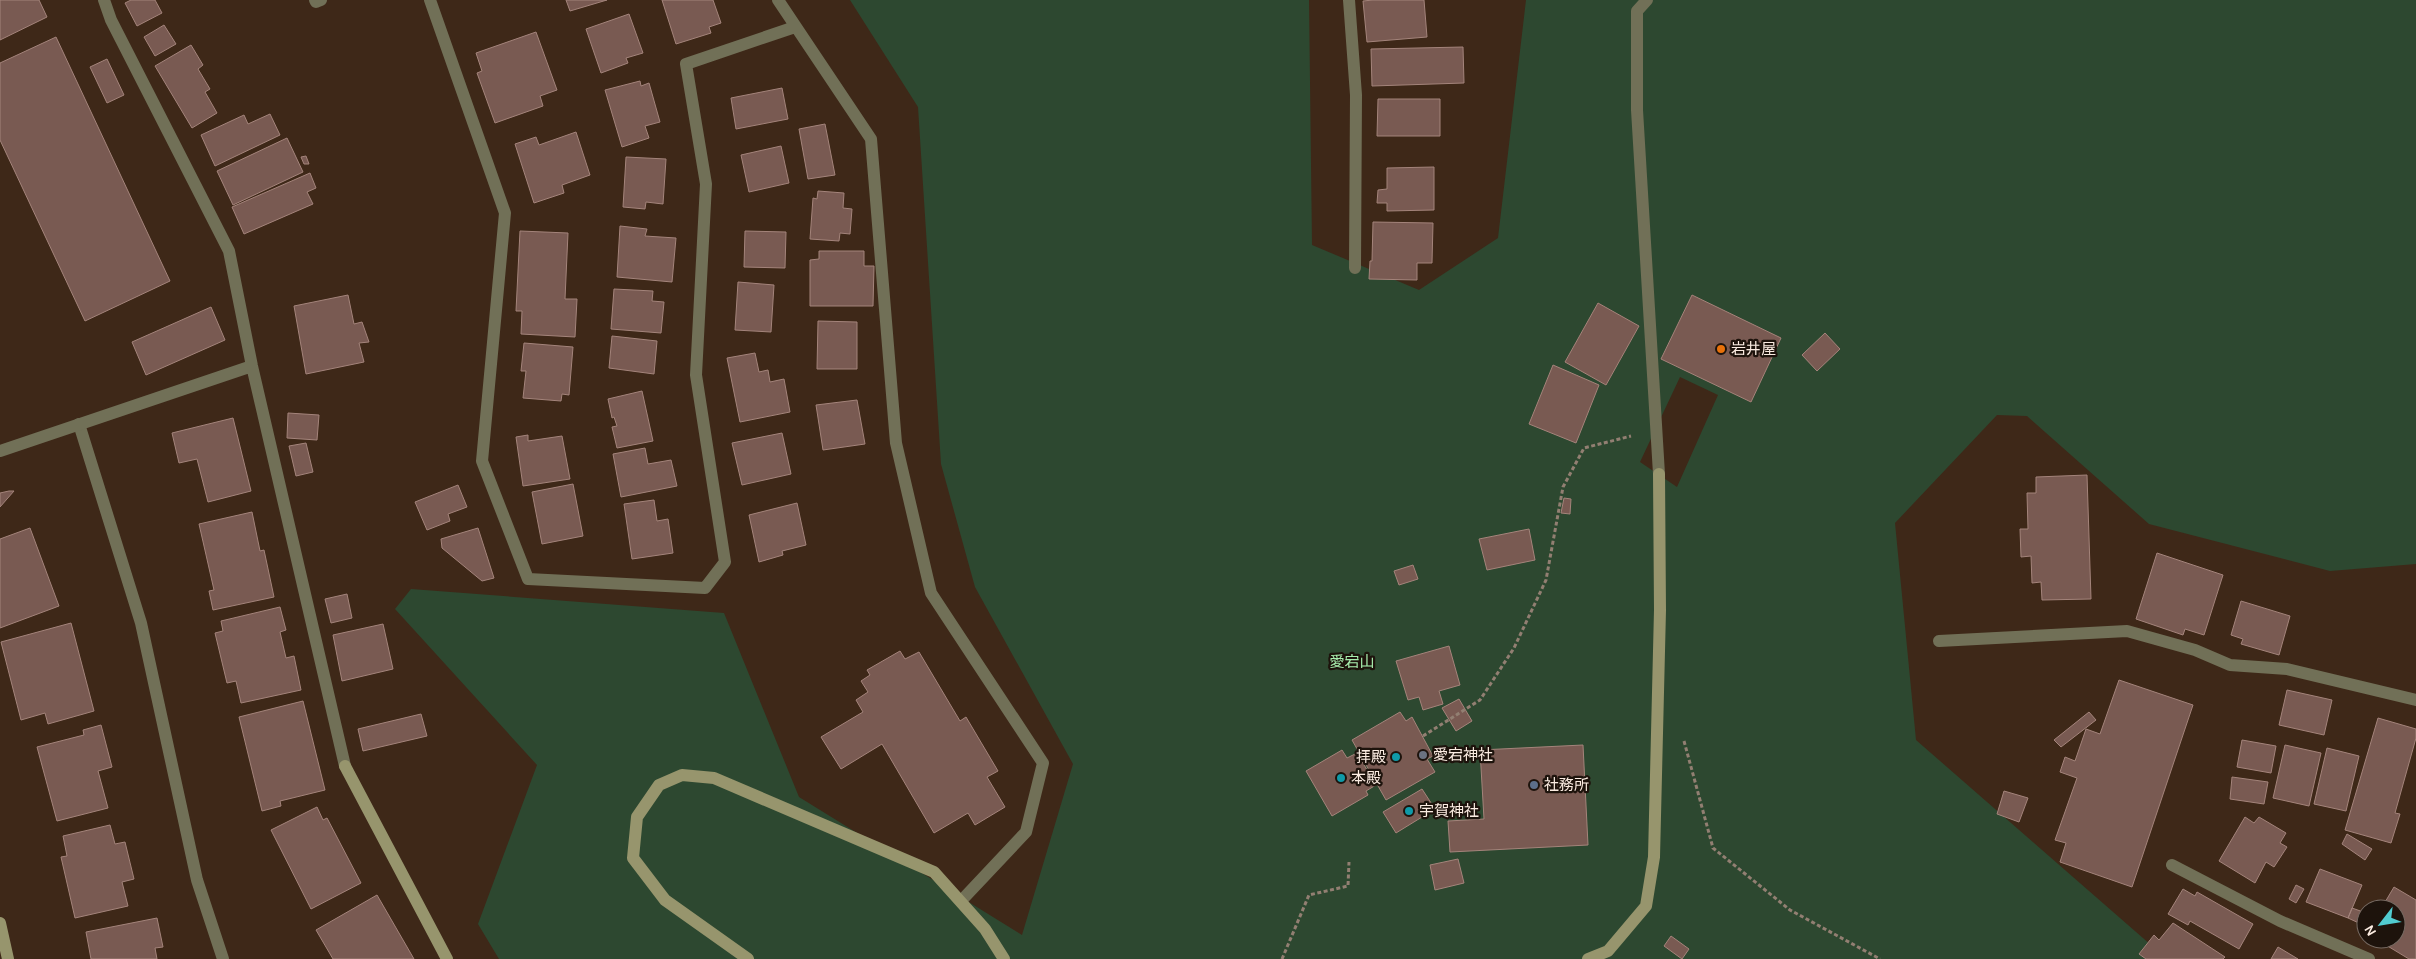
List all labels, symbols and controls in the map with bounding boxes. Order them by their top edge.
place label: 岩井屋 [1731,340,1776,358]
marker: 岩井屋 [1715,343,1727,355]
park label: 愛宕山 [1329,653,1375,671]
place label: 愛宕神社 [1433,746,1493,764]
place label: 拝殿 [1356,748,1386,766]
marker: 愛宕神社 [1417,749,1429,761]
marker: 拝殿 [1390,751,1402,763]
place label: 本殿 [1351,769,1381,787]
marker: 本殿 [1335,772,1347,784]
place label: 社務所 [1544,776,1589,794]
marker: 社務所 [1528,779,1540,791]
place label: 宇賀神社 [1419,802,1479,820]
marker: 宇賀神社 [1403,805,1415,817]
north arrow [2356,899,2406,949]
text: N [2360,922,2380,939]

